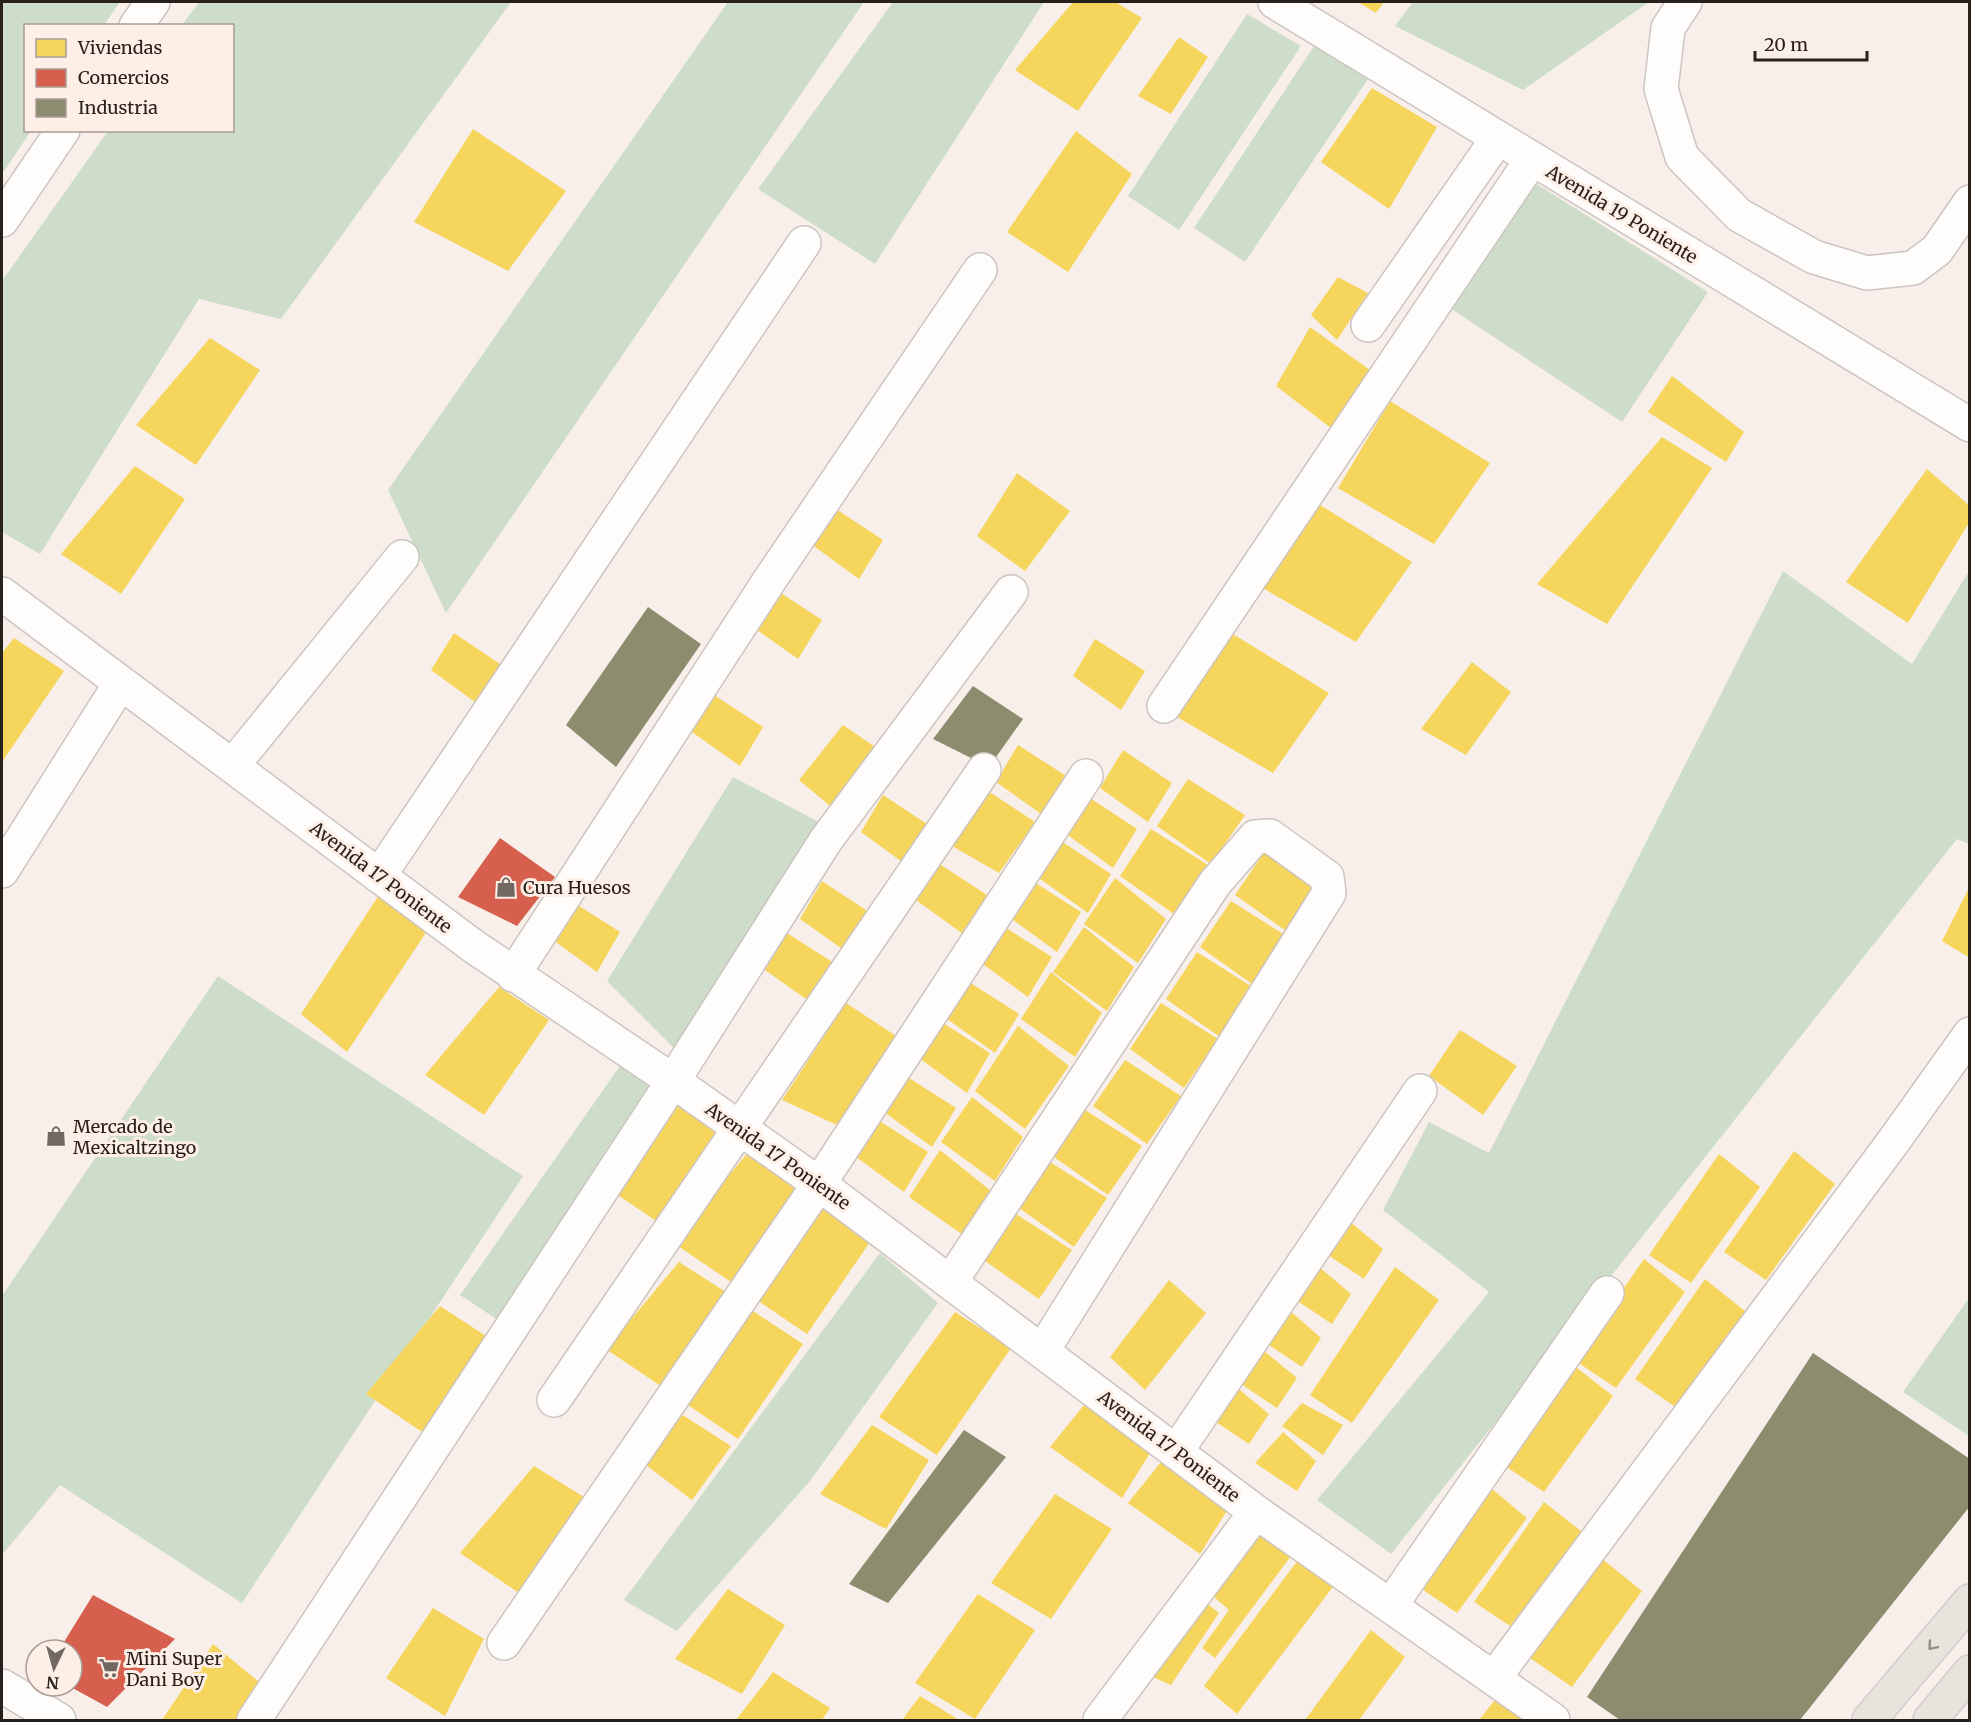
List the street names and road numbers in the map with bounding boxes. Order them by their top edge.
street label: Avenida 19 Poniente [1541,159,1702,268]
street label: Avenida 17 Poniente [305,816,457,938]
street label: Avenida 17 Poniente [700,1097,855,1215]
street label: Avenida 17 Poniente [1093,1385,1245,1507]

